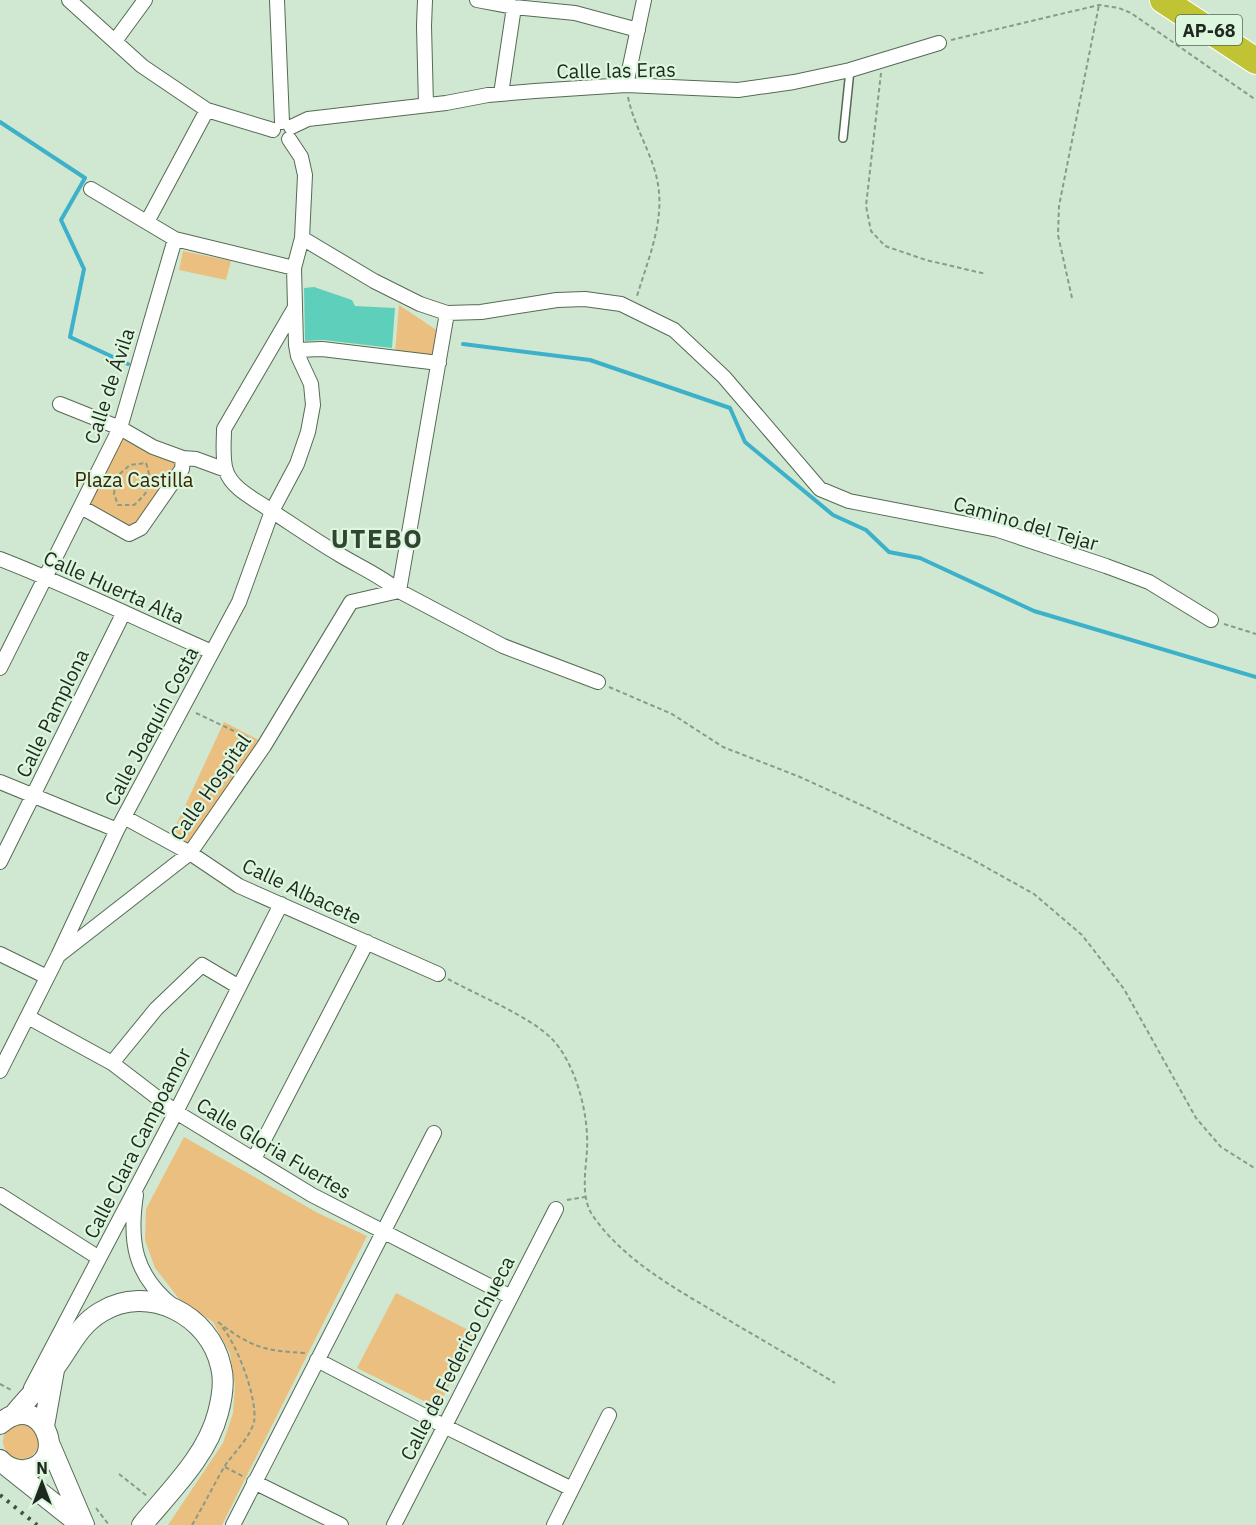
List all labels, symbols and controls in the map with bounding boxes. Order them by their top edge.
road number: AP-68 [1176,15,1242,45]
street label: Calle las Eras [556,55,676,85]
street label: Calle de Ávila [78,324,141,447]
park label: Plaza Castilla [74,466,194,493]
street label: Camino del Tejar [950,489,1102,557]
district label: UTEBO [331,521,423,555]
street label: Calle Huerta Alta [39,544,189,630]
street label: Calle Joaquín Costa [98,641,205,810]
street label: Calle Pamplona [9,644,95,782]
street label: Calle Hospital [163,728,257,846]
street label: Calle Albacete [238,852,366,930]
street label: Calle Clara Campoamor [77,1043,197,1243]
street label: Calle Gloria Fuertes [192,1091,356,1205]
street label: Calle de Federico Chueca [394,1251,521,1465]
north arrow [12,1453,72,1513]
text: N [36,1458,48,1478]

